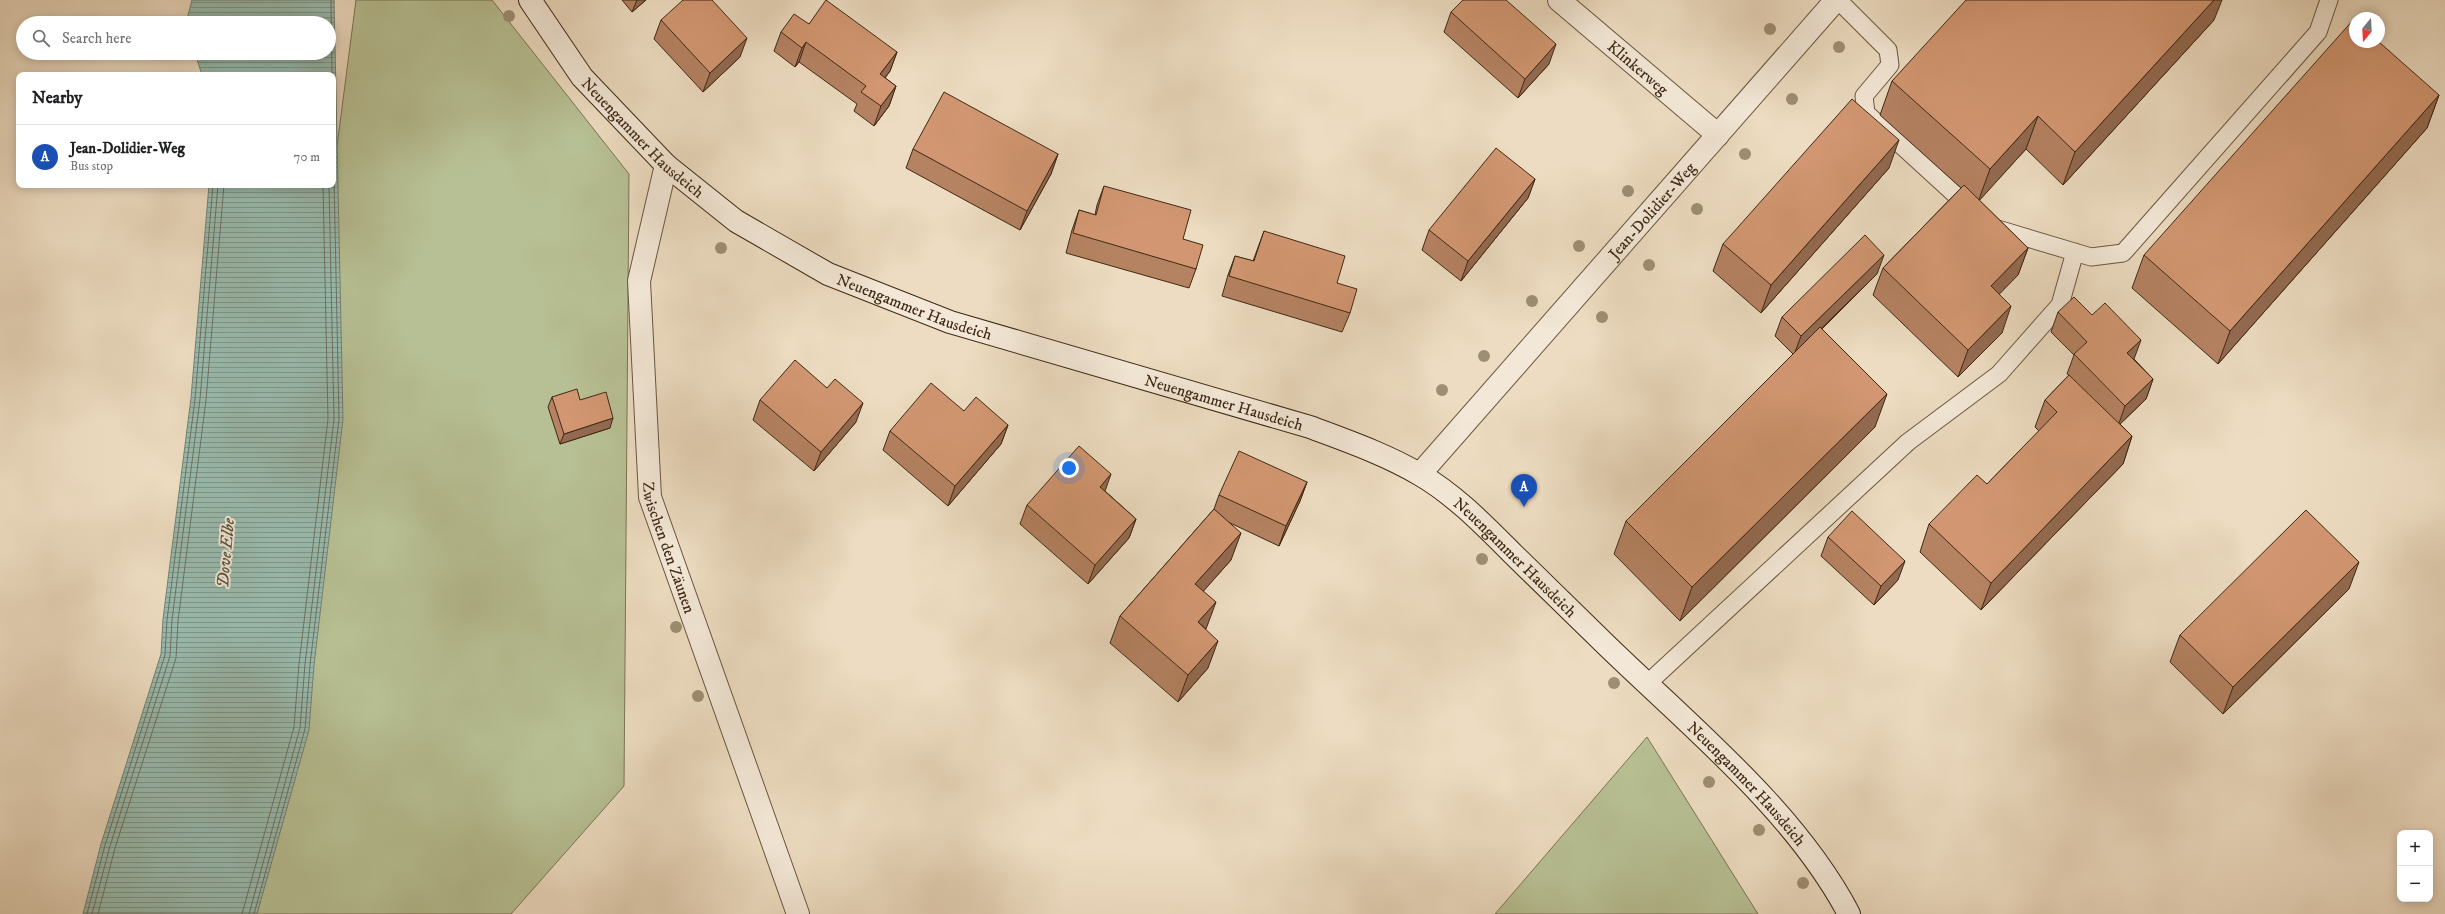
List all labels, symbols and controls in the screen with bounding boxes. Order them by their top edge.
north arrow [2349,12,2385,48]
search box [16,16,336,60]
icon: search [30,27,52,49]
text: Search here [62,29,131,48]
street label: Klinkerweg [1603,37,1672,100]
street label: Neuengammer Hausdeich [577,74,708,203]
text: Nearby [32,87,82,109]
text: Jean-Dolidier-Weg [70,139,185,158]
text: A [41,149,49,165]
text: 70 m [294,149,320,165]
text: Bus stop [70,158,113,174]
street label: Jean-Dolidier-Weg [1603,158,1700,265]
street label: Neuengammer Hausdeich [834,269,995,345]
street label: Neuengammer Hausdeich [1142,370,1306,436]
your location [1059,458,1079,478]
pin: A [1511,474,1537,507]
street label: Zwischen den Zäunen [638,481,700,617]
street label: Neuengammer Hausdeich [1449,493,1581,622]
water label: Dove Elbe [212,516,240,589]
street label: Neuengammer Hausdeich [1683,718,1810,851]
map controls [2397,830,2433,902]
button: + [2397,830,2433,866]
button: − [2397,866,2433,902]

